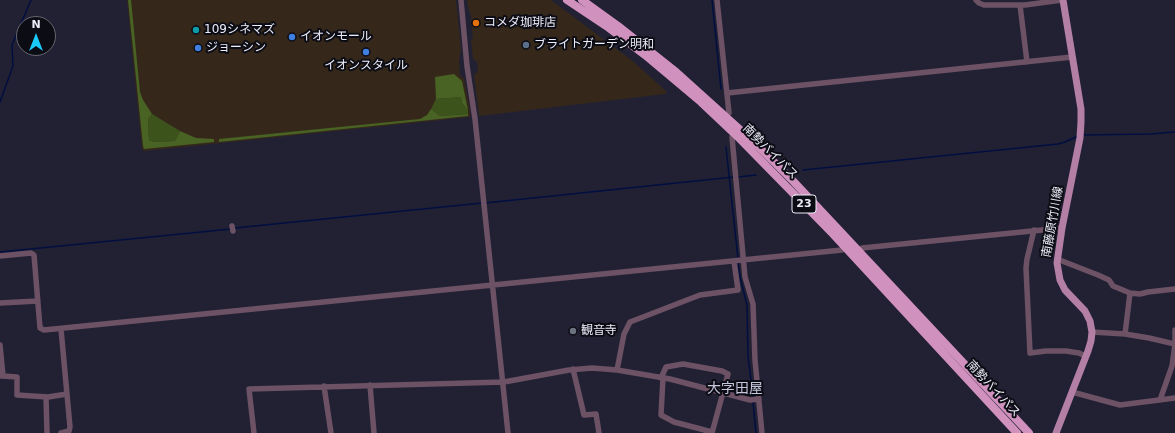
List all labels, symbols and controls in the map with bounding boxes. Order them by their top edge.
north arrow [16,16,56,56]
place label: コメダ珈琲店 [484,16,556,30]
text: N [31,18,41,31]
marker: コメダ珈琲店 [471,18,481,28]
place label: 109シネマズ [204,23,275,37]
marker: 109シネマズ [191,25,201,35]
place label: イオンモール [300,30,372,44]
marker: イオンモール [287,32,297,42]
place label: ブライトガーデン明和 [534,38,654,52]
marker: ブライトガーデン明和 [521,40,531,50]
place label: ジョーシン [206,41,266,55]
marker: ジョーシン [193,43,203,53]
marker: イオンスタイル [361,47,371,57]
place label: イオンスタイル [324,59,408,73]
street label: 南勢バイパス [739,121,801,183]
street label: 南藤原竹川線 [1040,185,1066,259]
road number: 23 [792,195,816,213]
place label: 観音寺 [581,324,617,338]
marker: 観音寺 [568,326,578,336]
street label: 南勢バイパス [963,358,1023,420]
district label: 大字田屋 [707,381,763,397]

